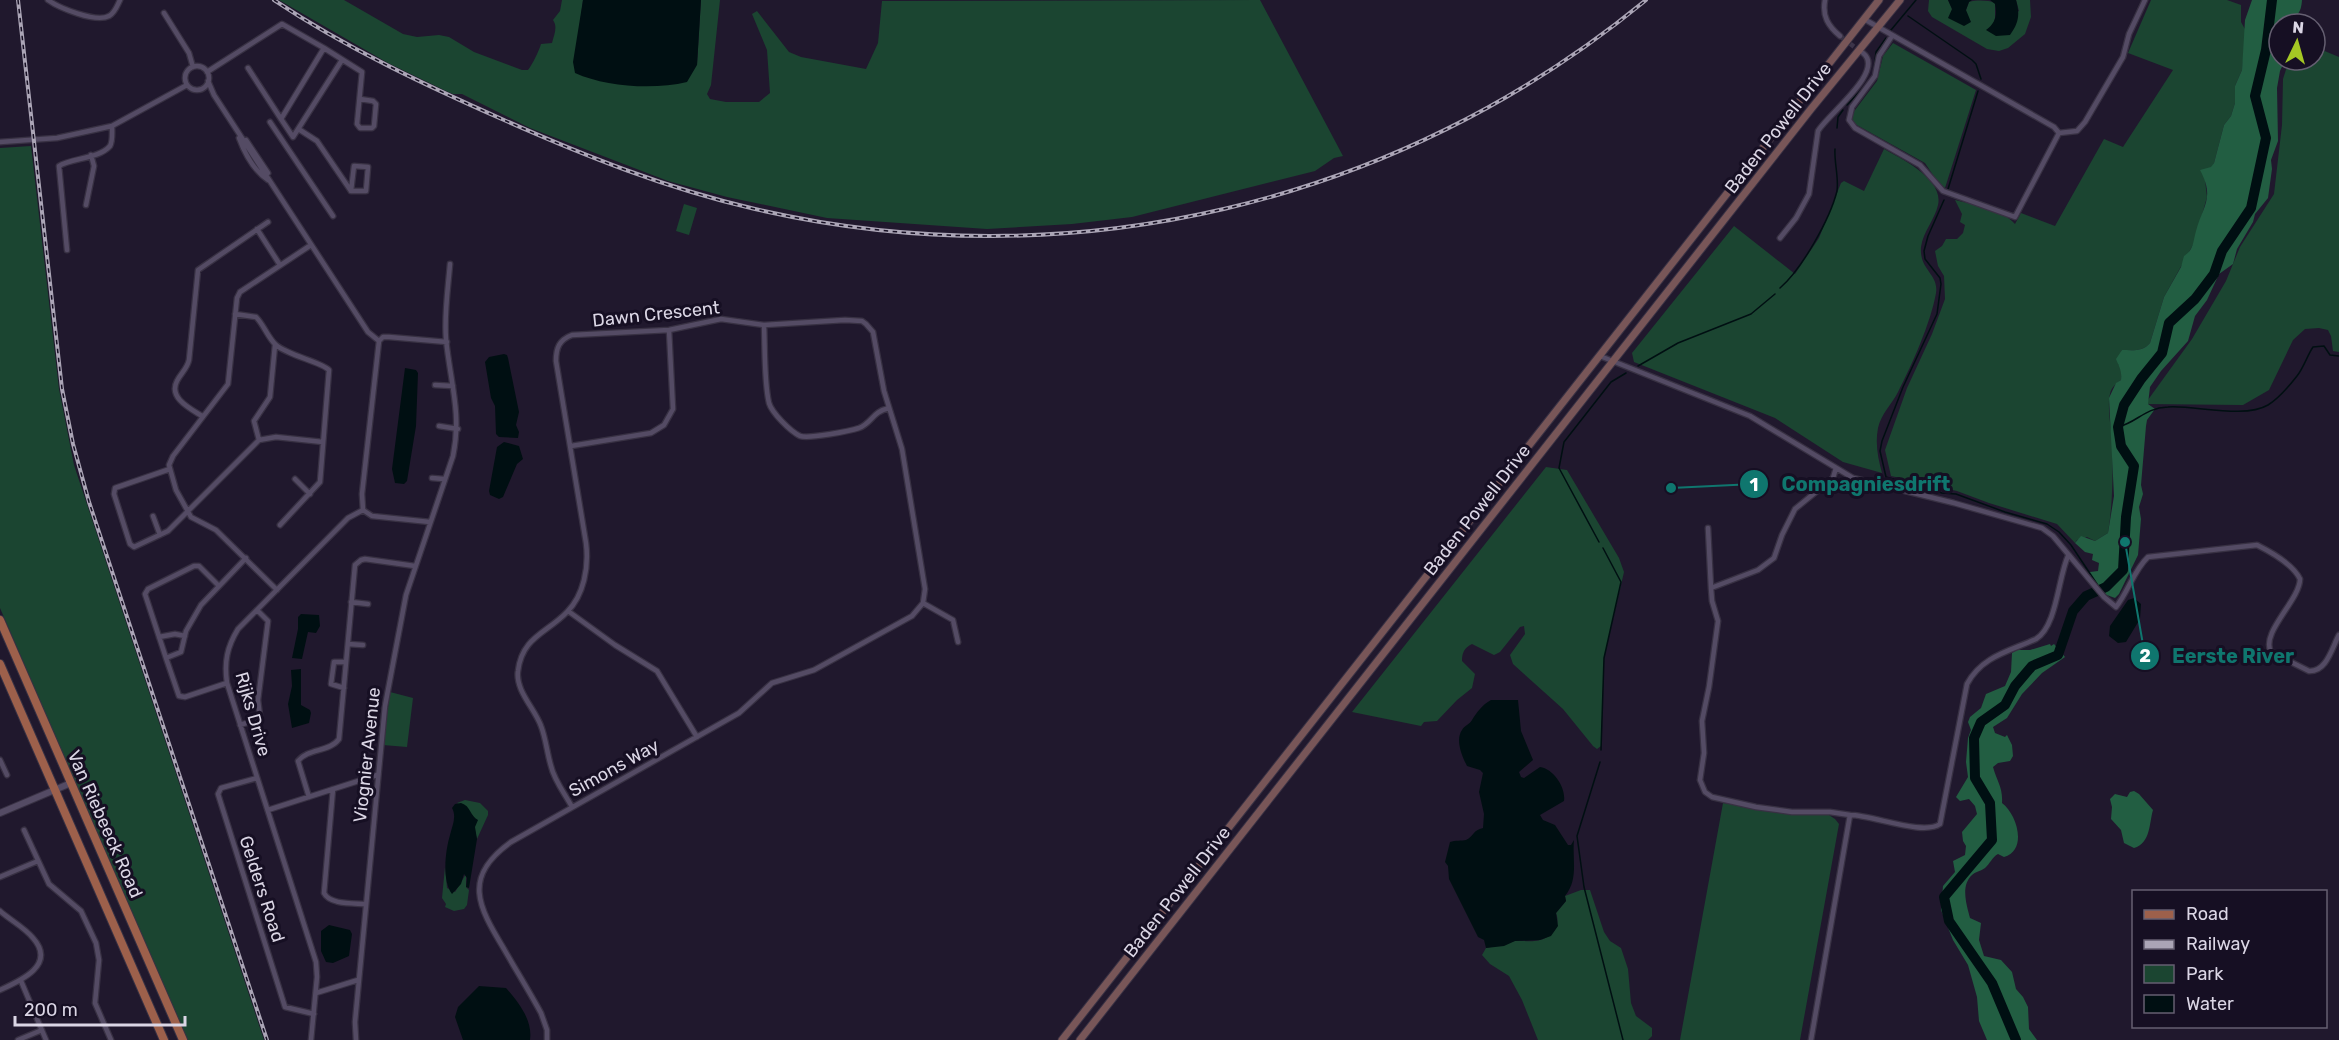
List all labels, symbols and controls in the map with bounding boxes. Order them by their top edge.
north arrow [2267,12,2327,72]
text: N [2292,18,2305,38]
street label: Baden Powell Drive [1720,58,1836,198]
street label: Dawn Crescent [591,296,721,332]
street label: Baden Powell Drive [1419,440,1535,580]
callout: Compagniesdrift [1739,465,1962,503]
text: Compagniesdrift [1782,472,1950,496]
text: 1 [1750,474,1758,496]
callout: Eerste River [2130,637,2306,675]
text: Eerste River [2172,644,2294,668]
text: 2 [2139,645,2151,667]
street label: Rijks Drive [230,669,276,759]
street label: Viognier Avenue [349,686,385,824]
street label: Simons Way [565,734,663,802]
street label: Van Riebeeck Road [63,747,147,901]
street label: Baden Powell Drive [1119,822,1235,962]
street label: Gelders Road [234,833,290,945]
legend [2132,890,2327,1028]
text: Road [2186,903,2229,925]
text: Railway [2186,933,2250,955]
text: Park [2186,963,2224,985]
scale bar [15,989,184,1027]
text: Water [2186,993,2234,1015]
text: 200 m [24,999,78,1021]

